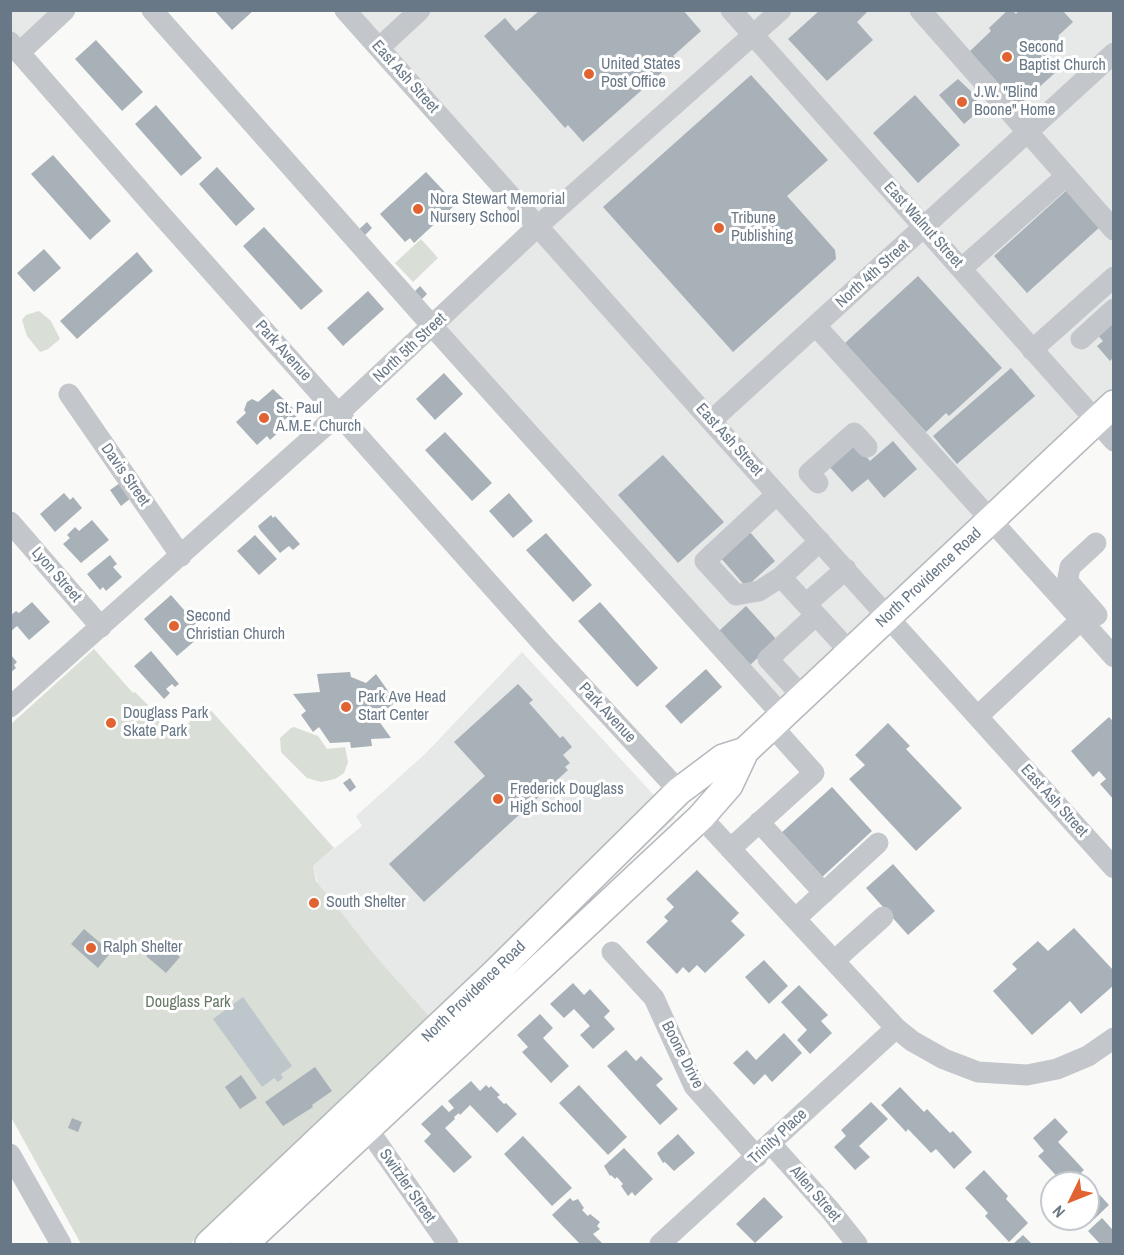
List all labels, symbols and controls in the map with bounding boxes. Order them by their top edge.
street label: East Ash Street [367,37,443,117]
place label: Second Baptist Church [1019,38,1106,76]
marker: Second Baptist Church [1000,50,1014,64]
place label: United States Post Office [601,55,681,93]
marker: United States Post Office [582,67,596,81]
place label: J.W. "Blind Boone" Home [974,83,1055,121]
marker: J.W. "Blind Boone" Home [955,95,969,109]
street label: East Walnut Street [879,178,967,272]
place label: Nora Stewart Memorial Nursery School [430,190,565,228]
marker: Nora Stewart Memorial Nursery School [411,202,425,216]
place label: Tribune Publishing [731,209,793,247]
marker: Tribune Publishing [712,221,726,235]
street label: North 4th Street [832,236,914,312]
street label: North 5th Street [370,309,450,387]
street label: Park Avenue [251,317,315,385]
place label: St. Paul A.M.E. Church [276,399,361,437]
street label: East Ash Street [691,400,767,480]
marker: St. Paul A.M.E. Church [257,411,271,425]
street label: Davis Street [96,440,154,510]
street label: North Providence Road [872,524,986,632]
street label: Lyon Street [27,544,85,606]
place label: Second Christian Church [186,607,285,645]
marker: Second Christian Church [167,619,181,633]
street label: Park Avenue [574,679,640,747]
place label: Park Ave Head Start Center [358,688,446,726]
marker: Park Ave Head Start Center [339,700,353,714]
place label: Douglass Park Skate Park [123,704,208,742]
marker: Douglass Park Skate Park [104,716,118,730]
street label: East Ash Street [1016,761,1092,841]
place label: Frederick Douglass High School [510,780,624,818]
marker: Frederick Douglass High School [491,792,505,806]
place label: South Shelter [326,893,406,913]
marker: South Shelter [307,896,321,910]
street label: North Providence Road [418,937,530,1047]
place label: Ralph Shelter [103,938,182,958]
marker: Ralph Shelter [84,941,98,955]
park label: Douglass Park [145,993,231,1013]
street label: Boone Drive [657,1018,707,1092]
street label: Trinity Place [745,1105,811,1169]
street label: Switzler Street [375,1146,439,1226]
street label: Allen Street [786,1162,844,1226]
north arrow [1040,1171,1100,1231]
text: N [1047,1201,1070,1223]

